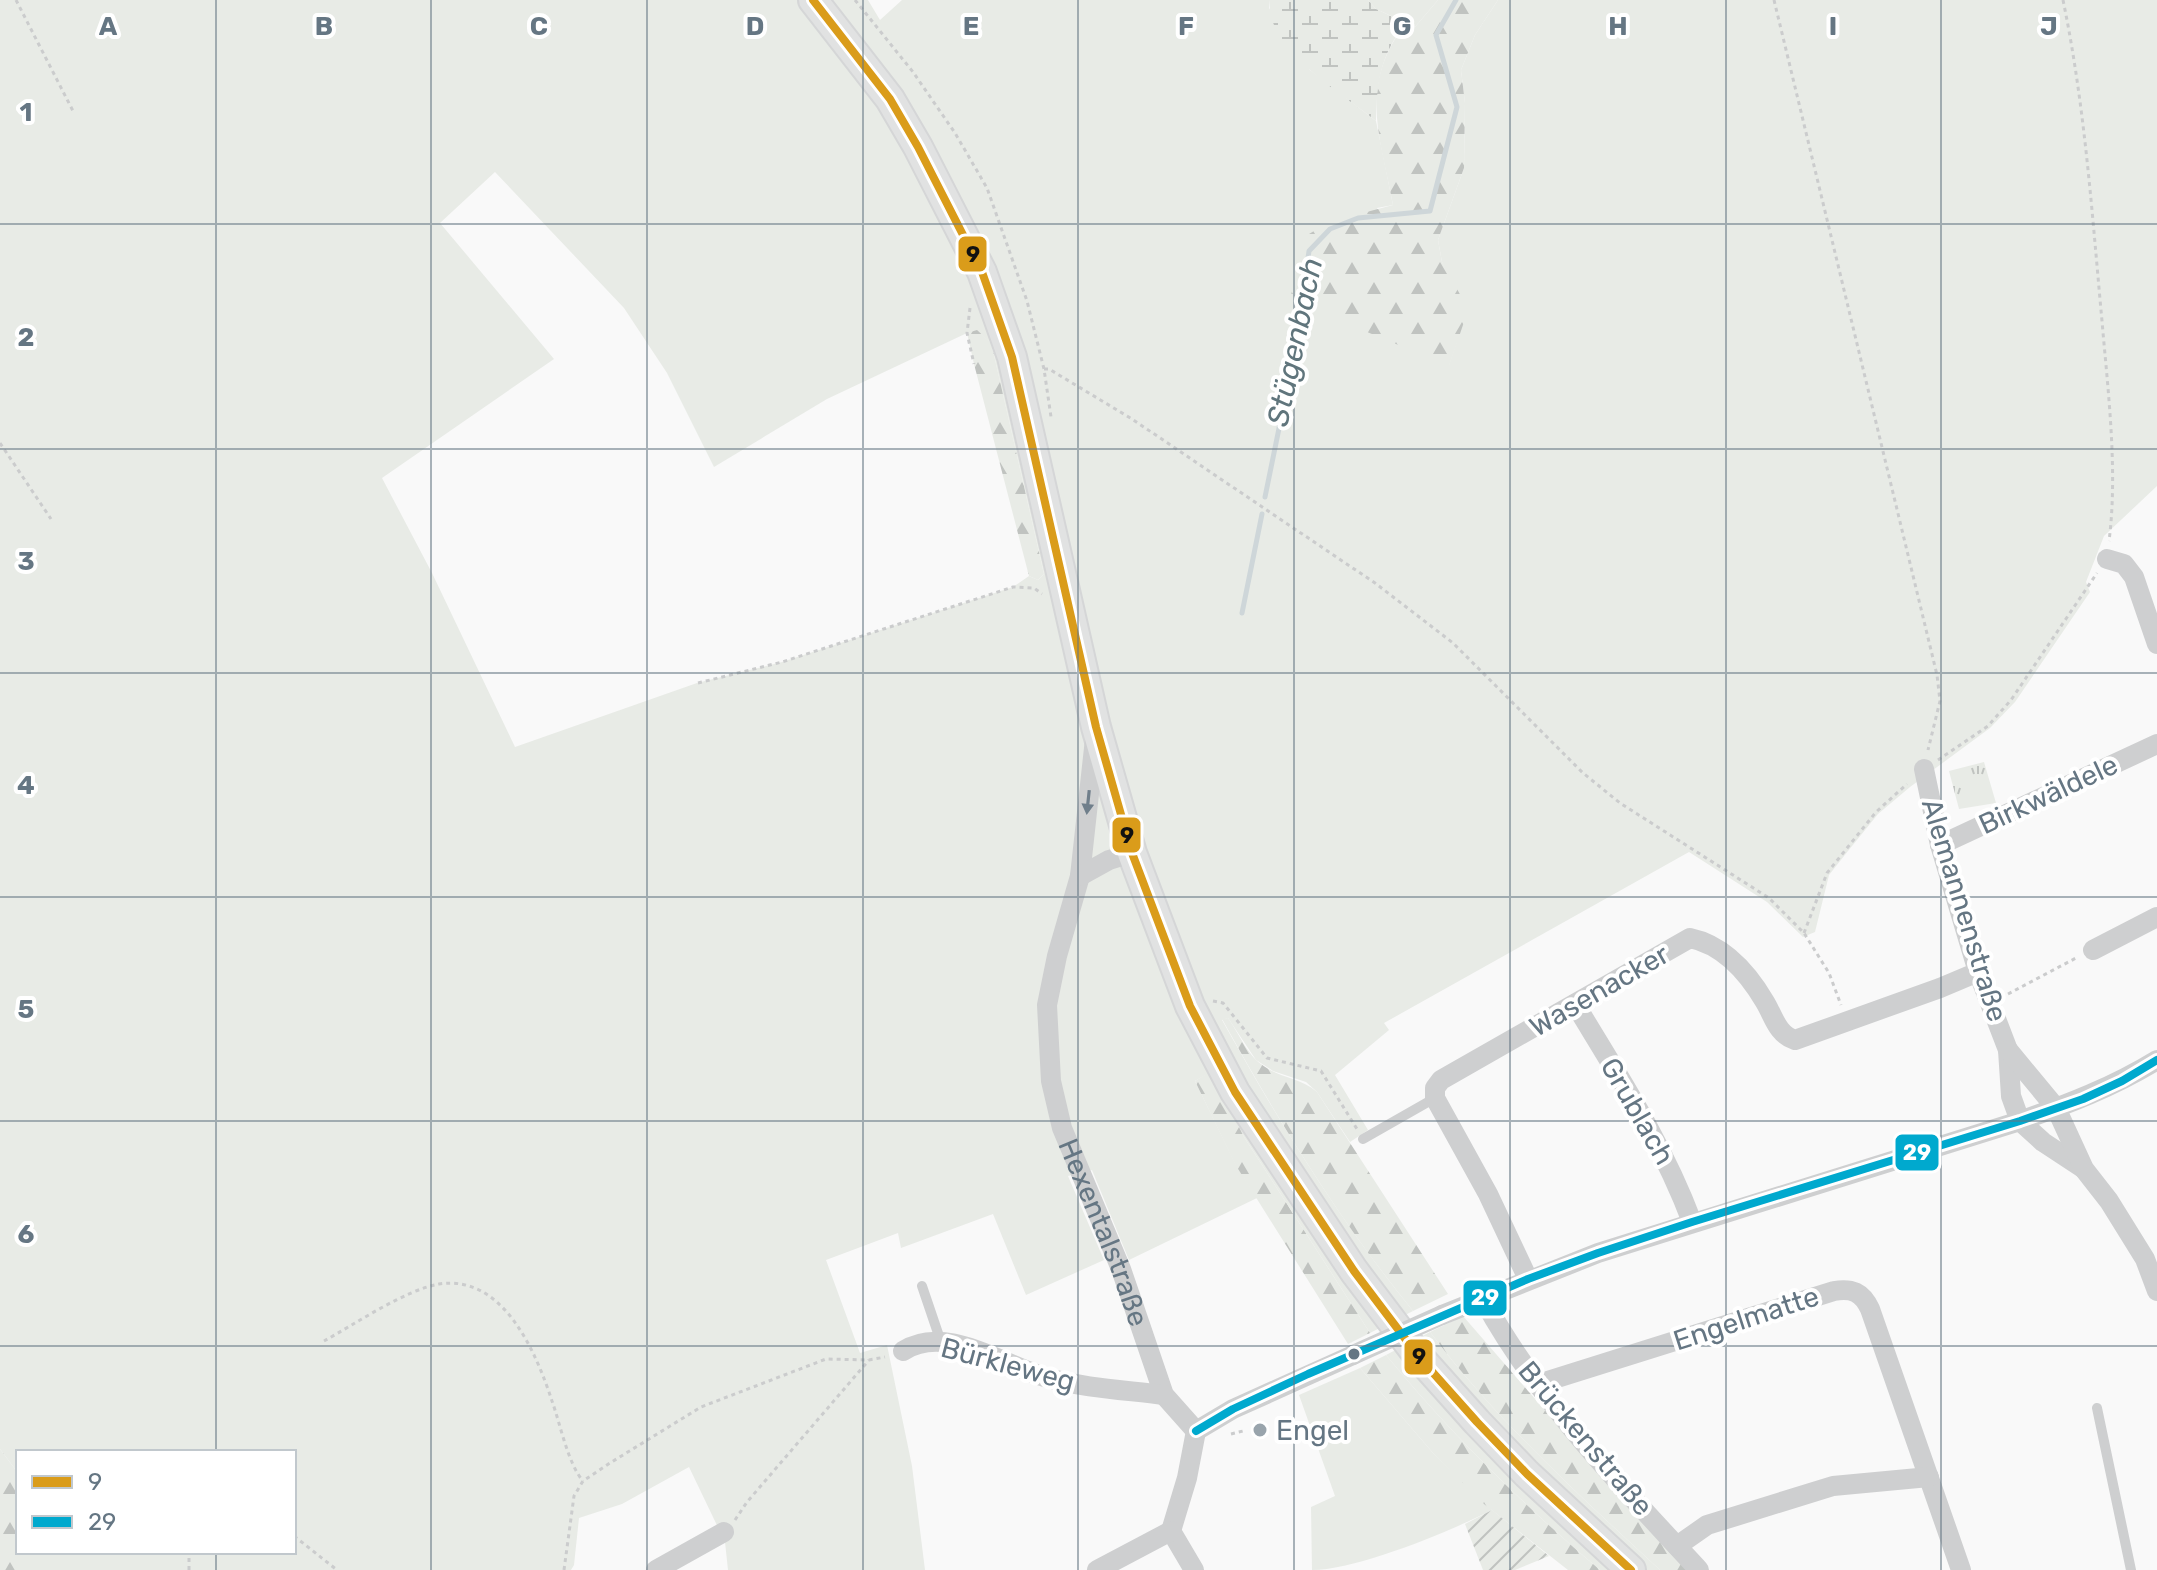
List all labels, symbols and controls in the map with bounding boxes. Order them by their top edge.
text: A [99,11,118,42]
text: B [315,11,333,42]
text: C [530,11,548,42]
text: D [746,11,764,42]
text: E [963,11,979,42]
text: F [1178,11,1194,42]
text: G [1393,11,1411,42]
text: H [1608,11,1628,42]
text: I [1829,11,1837,42]
text: J [2040,11,2058,42]
text: 1 [20,97,32,128]
line badge: 9 [957,235,988,273]
text: 9 [966,241,980,268]
water label: Stügenbach [1260,255,1330,429]
text: 2 [18,322,34,353]
text: 3 [17,546,35,577]
street label: Birkwäldele [1973,748,2123,841]
text: 4 [17,770,35,801]
one-way arrow [1082,790,1095,815]
street label: Alemannenstraße [1915,795,2014,1026]
line badge: 9 [1111,816,1142,854]
text: 9 [1120,822,1134,849]
street label: Wasenacker [1524,937,1675,1044]
text: 5 [18,994,34,1025]
street label: Grublach [1594,1052,1681,1171]
line badge: 29 [1894,1133,1940,1172]
street label: Hexentalstraße [1051,1134,1155,1331]
text: 29 [1903,1139,1931,1166]
text: 6 [18,1219,35,1250]
line badge: 29 [1462,1279,1508,1317]
street label: Engelmatte [1669,1279,1823,1357]
text: 29 [1471,1284,1499,1311]
street label: Bürkleweg [937,1331,1078,1398]
line badge: 9 [1403,1338,1434,1376]
text: 9 [1412,1343,1426,1370]
unlabelled marker [1346,1346,1362,1362]
street label: Brückenstraße [1511,1354,1660,1522]
place label: Engel [1276,1414,1349,1447]
marker: Engel [1251,1421,1269,1439]
legend [16,1450,296,1554]
text: 9 [88,1468,102,1496]
text: 29 [88,1508,116,1536]

